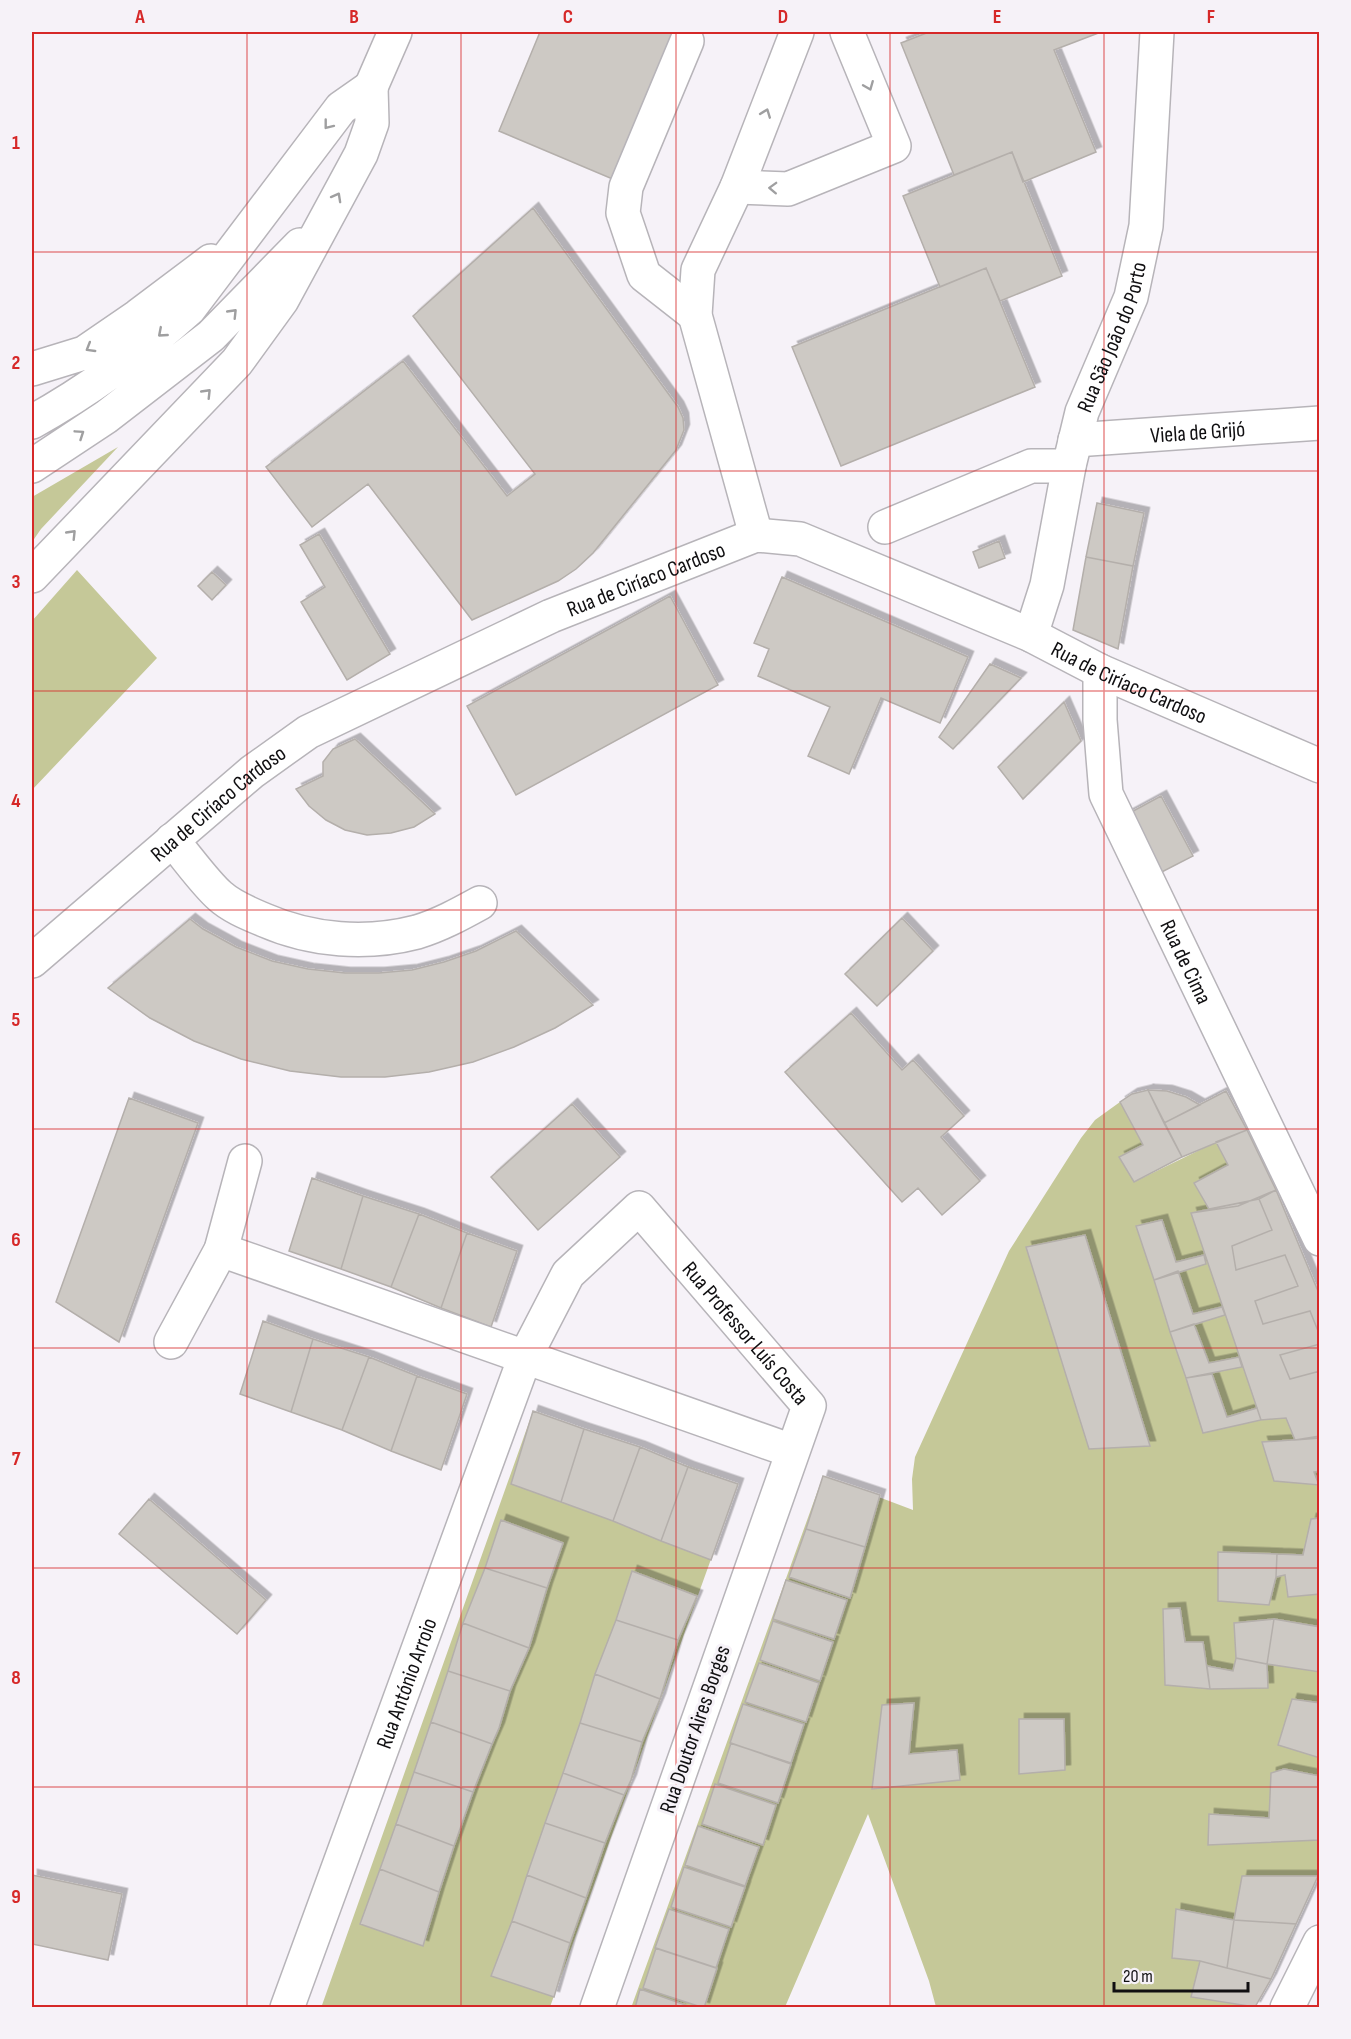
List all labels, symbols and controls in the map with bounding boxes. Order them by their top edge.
text: A [134,5,145,29]
text: B [349,5,359,29]
text: C [563,5,573,29]
text: D [778,5,788,29]
text: E [993,5,1001,29]
text: F [1207,5,1215,29]
one-way arrow [862,79,874,90]
one-way arrow [758,108,771,119]
one-way arrow [324,118,335,129]
text: 1 [12,131,20,155]
one-way arrow [768,182,777,195]
one-way arrow [330,193,341,203]
street label: Rua São João do Porto [1071,260,1153,417]
one-way arrow [226,310,237,320]
one-way arrow [158,326,168,337]
one-way arrow [86,341,96,353]
text: 2 [12,351,20,375]
one-way arrow [200,390,211,400]
street label: Viela de Grijó [1149,416,1246,450]
one-way arrow [73,430,84,441]
one-way arrow [65,530,76,541]
street label: Rua de Ciríaco Cardoso [563,537,729,623]
text: 3 [12,570,21,594]
street label: Rua de Ciríaco Cardoso [1046,636,1211,730]
street label: Rua de Ciríaco Cardoso [146,740,292,868]
text: 4 [11,789,21,813]
street label: Rua de Cima [1153,916,1217,1009]
text: 5 [12,1008,21,1032]
text: 6 [11,1228,21,1252]
street label: Rua Professor Luís Costa [676,1256,814,1411]
text: 7 [12,1447,21,1471]
street label: Rua António Arroio [371,1615,443,1753]
street label: Rua Doutor Aires Borges [654,1642,737,1817]
text: 8 [11,1666,21,1690]
text: 9 [11,1885,21,1909]
scale bar [1114,1955,1248,1993]
text: 20 m [1123,1966,1153,1987]

